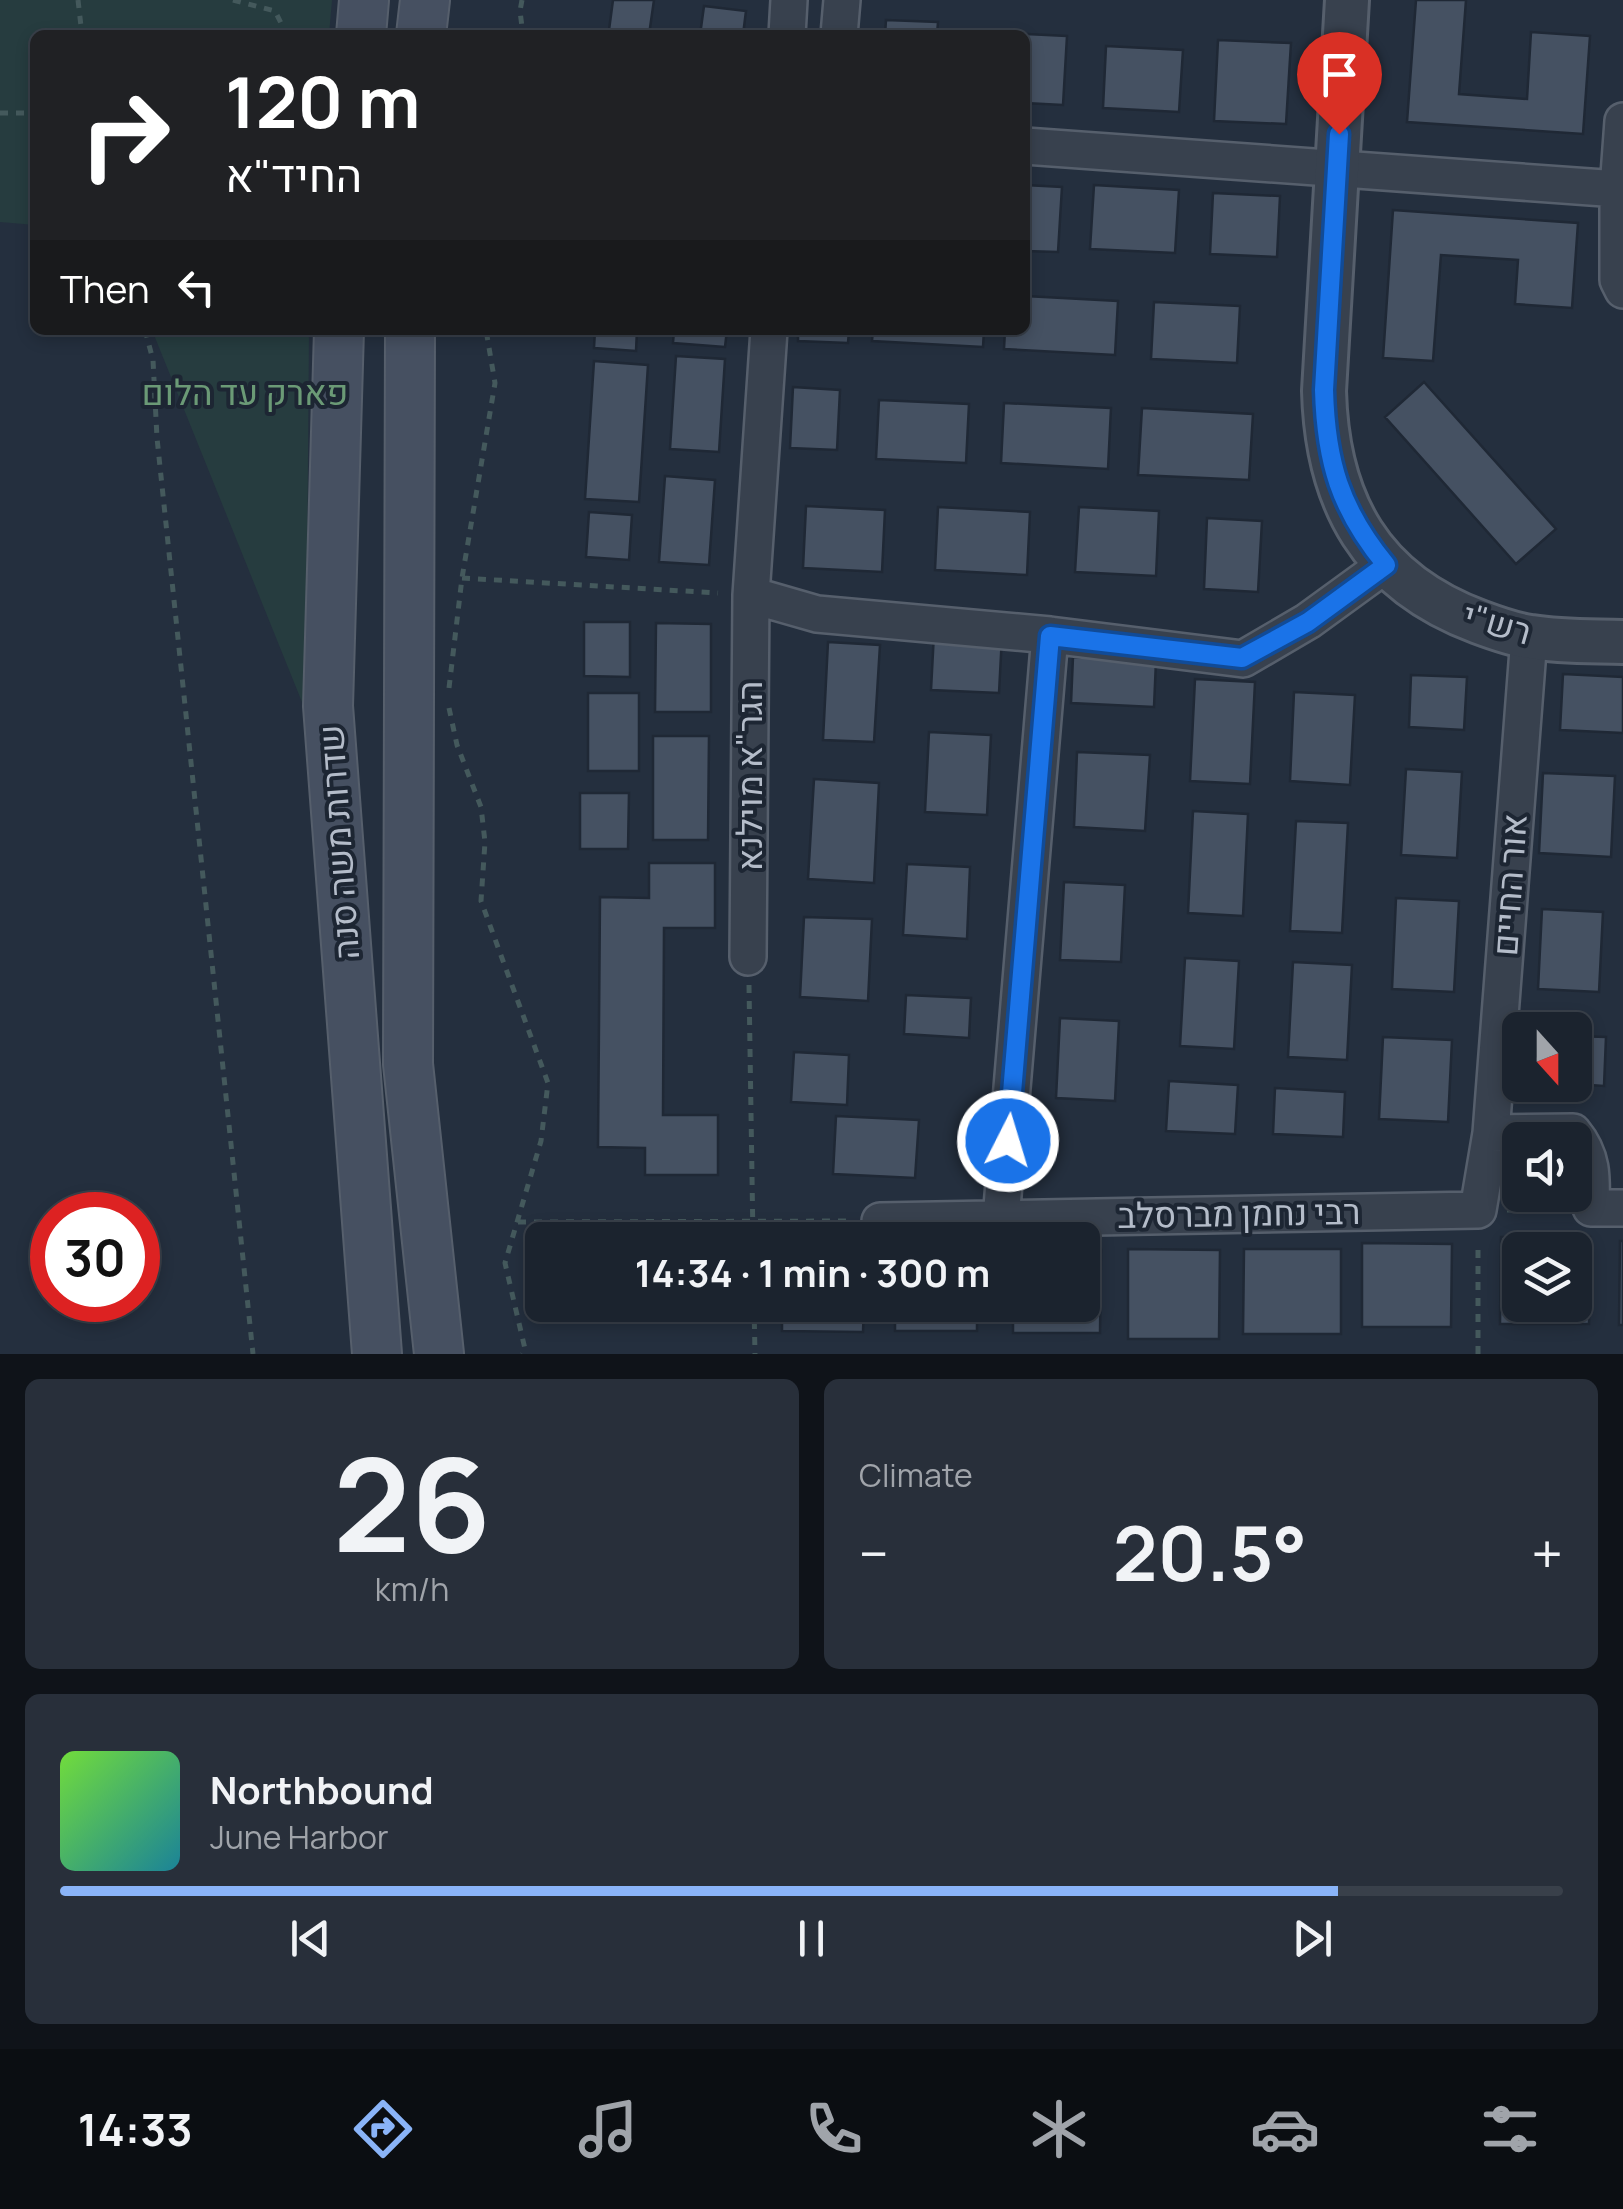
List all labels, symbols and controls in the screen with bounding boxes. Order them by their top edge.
pin [1297,32,1382,135]
icon: arrive [1312,47,1367,102]
text: 120 m [225,53,420,149]
icon: right [60,70,190,200]
text: החיד"א [225,144,362,206]
icon: left [169,260,224,315]
text: Then [60,262,149,314]
park label: פארק עד הלום [142,368,348,416]
street label: רש"י [1457,590,1537,656]
street label: הגר"א מוילנא [725,681,773,871]
street label: שדרות משה סנה [306,723,370,961]
street label: אור החיים [1480,812,1538,958]
north arrow [1502,1012,1592,1102]
map controls [1502,1012,1592,1322]
position arrow [956,1089,1060,1193]
button: sound [1502,1122,1592,1212]
street label: רבי נחמן מברסלב [1117,1187,1361,1239]
speed limit sign: 30 [30,1192,160,1322]
button: layers [1502,1232,1592,1322]
text: 14:34 · 1 min · 300 m [635,1246,990,1298]
text: 26 [333,1413,491,1591]
text: Climate [859,1453,973,1497]
text: 20.5° [1113,1501,1307,1604]
text: − [859,1515,889,1591]
text: + [1531,1515,1563,1591]
text: km/h [375,1567,449,1611]
text: Northbound [210,1763,434,1815]
text: June Harbor [210,1815,388,1859]
icon: previous [283,1911,338,1966]
icon: pause [784,1911,839,1966]
icon: next [1285,1911,1340,1966]
icon: directions [348,2094,418,2164]
icon: music [573,2094,643,2164]
icon: phone [799,2094,869,2164]
icon: climate [1024,2094,1094,2164]
icon: car [1250,2094,1320,2164]
icon: filters [1475,2094,1545,2164]
text: 14:33 [78,2098,193,2160]

